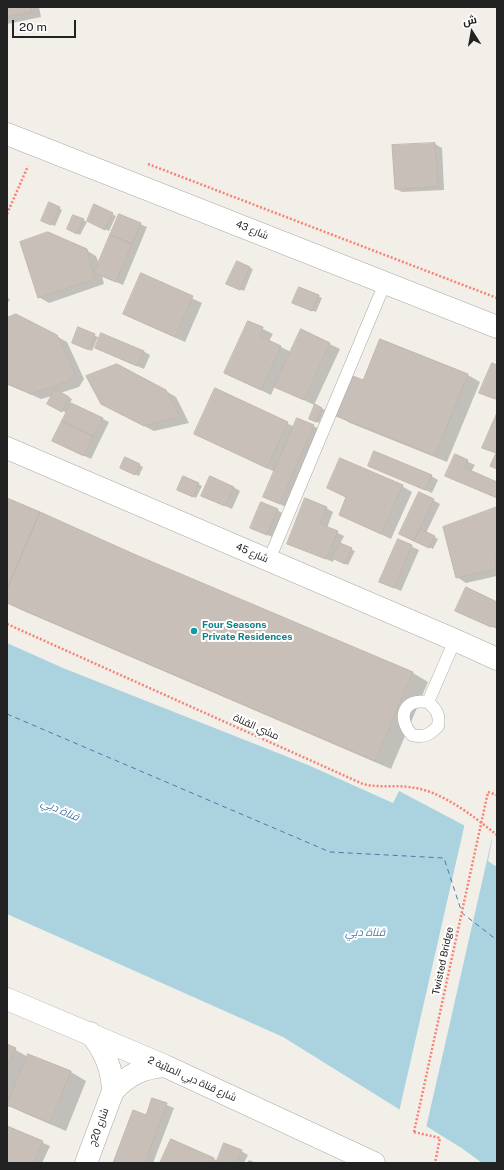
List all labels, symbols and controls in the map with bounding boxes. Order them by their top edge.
scale bar [14,12,78,38]
north arrow [452,12,492,52]
text: ش [462,13,478,27]
text: 20 m [19,20,47,34]
street label: شارع 43 [234,218,270,242]
street label: شارع 45 [234,541,270,565]
place label: Four Seasons Private Residences [202,619,293,642]
marker: Four Seasons Private Residences [189,626,199,636]
street label: مشي القناة [231,712,281,742]
water label: قناة دبي [39,796,81,824]
water label: قناة دبي [345,926,385,940]
street label: Twisted Bridge [430,926,456,996]
street label: شارع قناة دبي المائية 2 [146,1054,238,1104]
street label: شارع 20ج [87,1106,111,1148]

